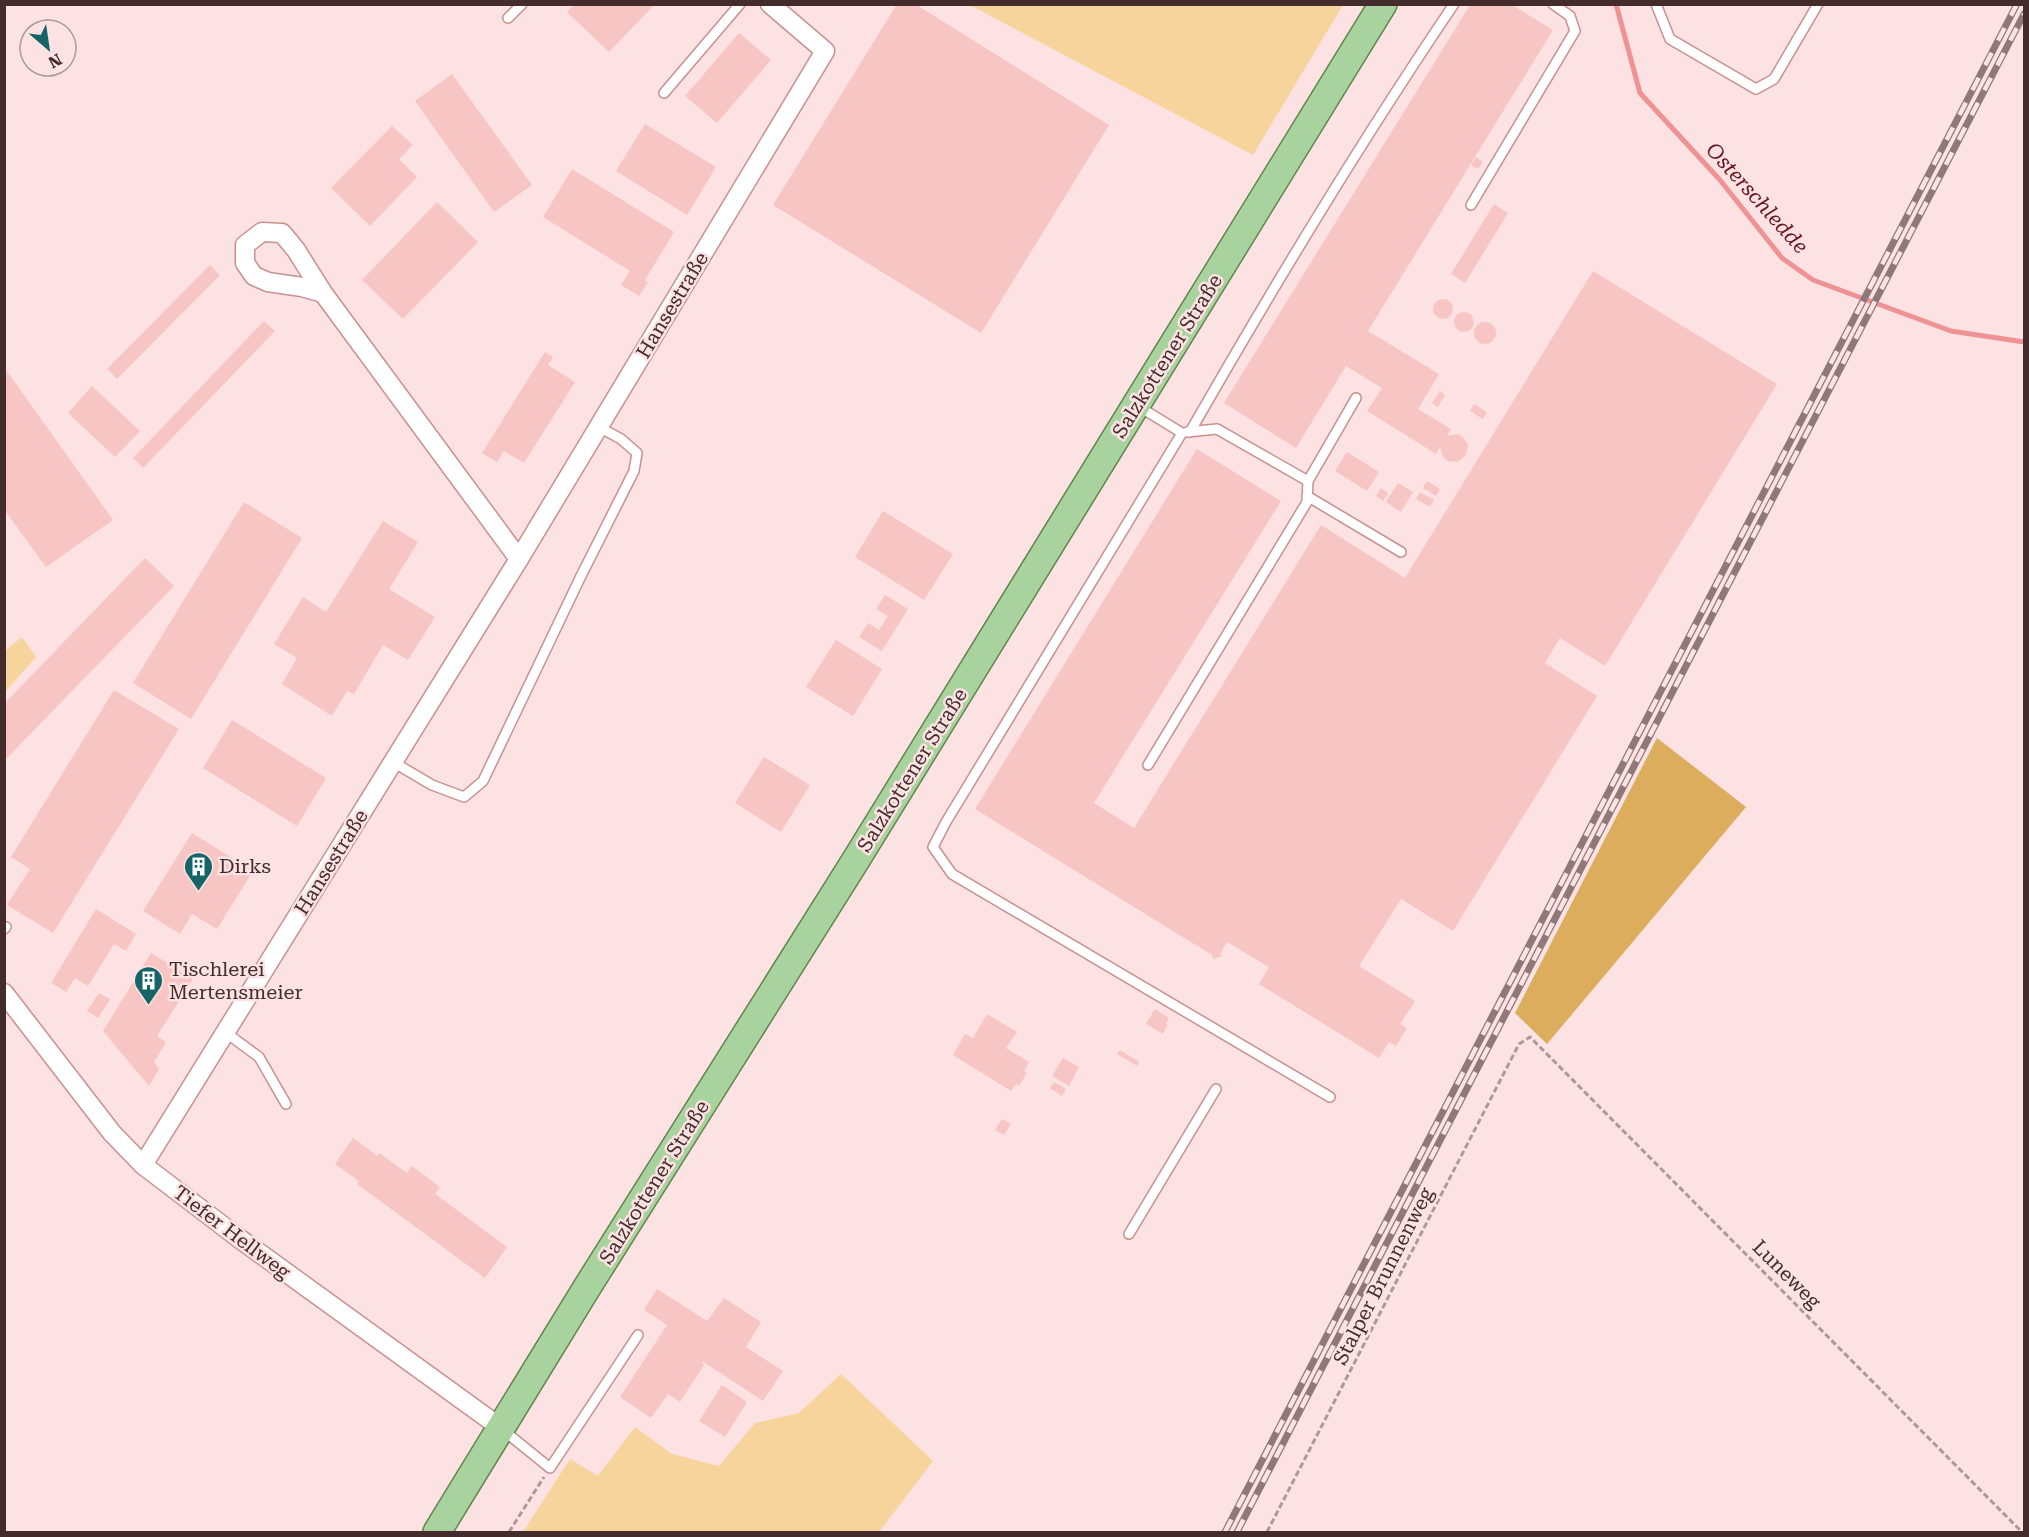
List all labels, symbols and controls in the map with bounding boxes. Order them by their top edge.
north arrow [18,18,78,78]
text: N [45,49,65,72]
water label: Osterschledde [1701,138,1813,258]
street label: Hansestraße [631,247,713,363]
street label: Salzkottener Straße [1107,270,1227,442]
street label: Salzkottener Straße [852,684,972,856]
street label: Hansestraße [289,805,373,919]
building icon: Dirks [182,850,214,892]
place label: Dirks [219,854,271,878]
place label: Tischlerei Mertensmeier [169,957,303,1004]
building icon: Tischlerei Mertensmeier [132,964,164,1006]
street label: Salzkottener Straße [594,1096,714,1268]
street label: Tiefer Hellweg [169,1180,296,1284]
street label: Stalper Brunnenweg [1328,1183,1438,1369]
street label: Luneweg [1748,1235,1827,1314]

